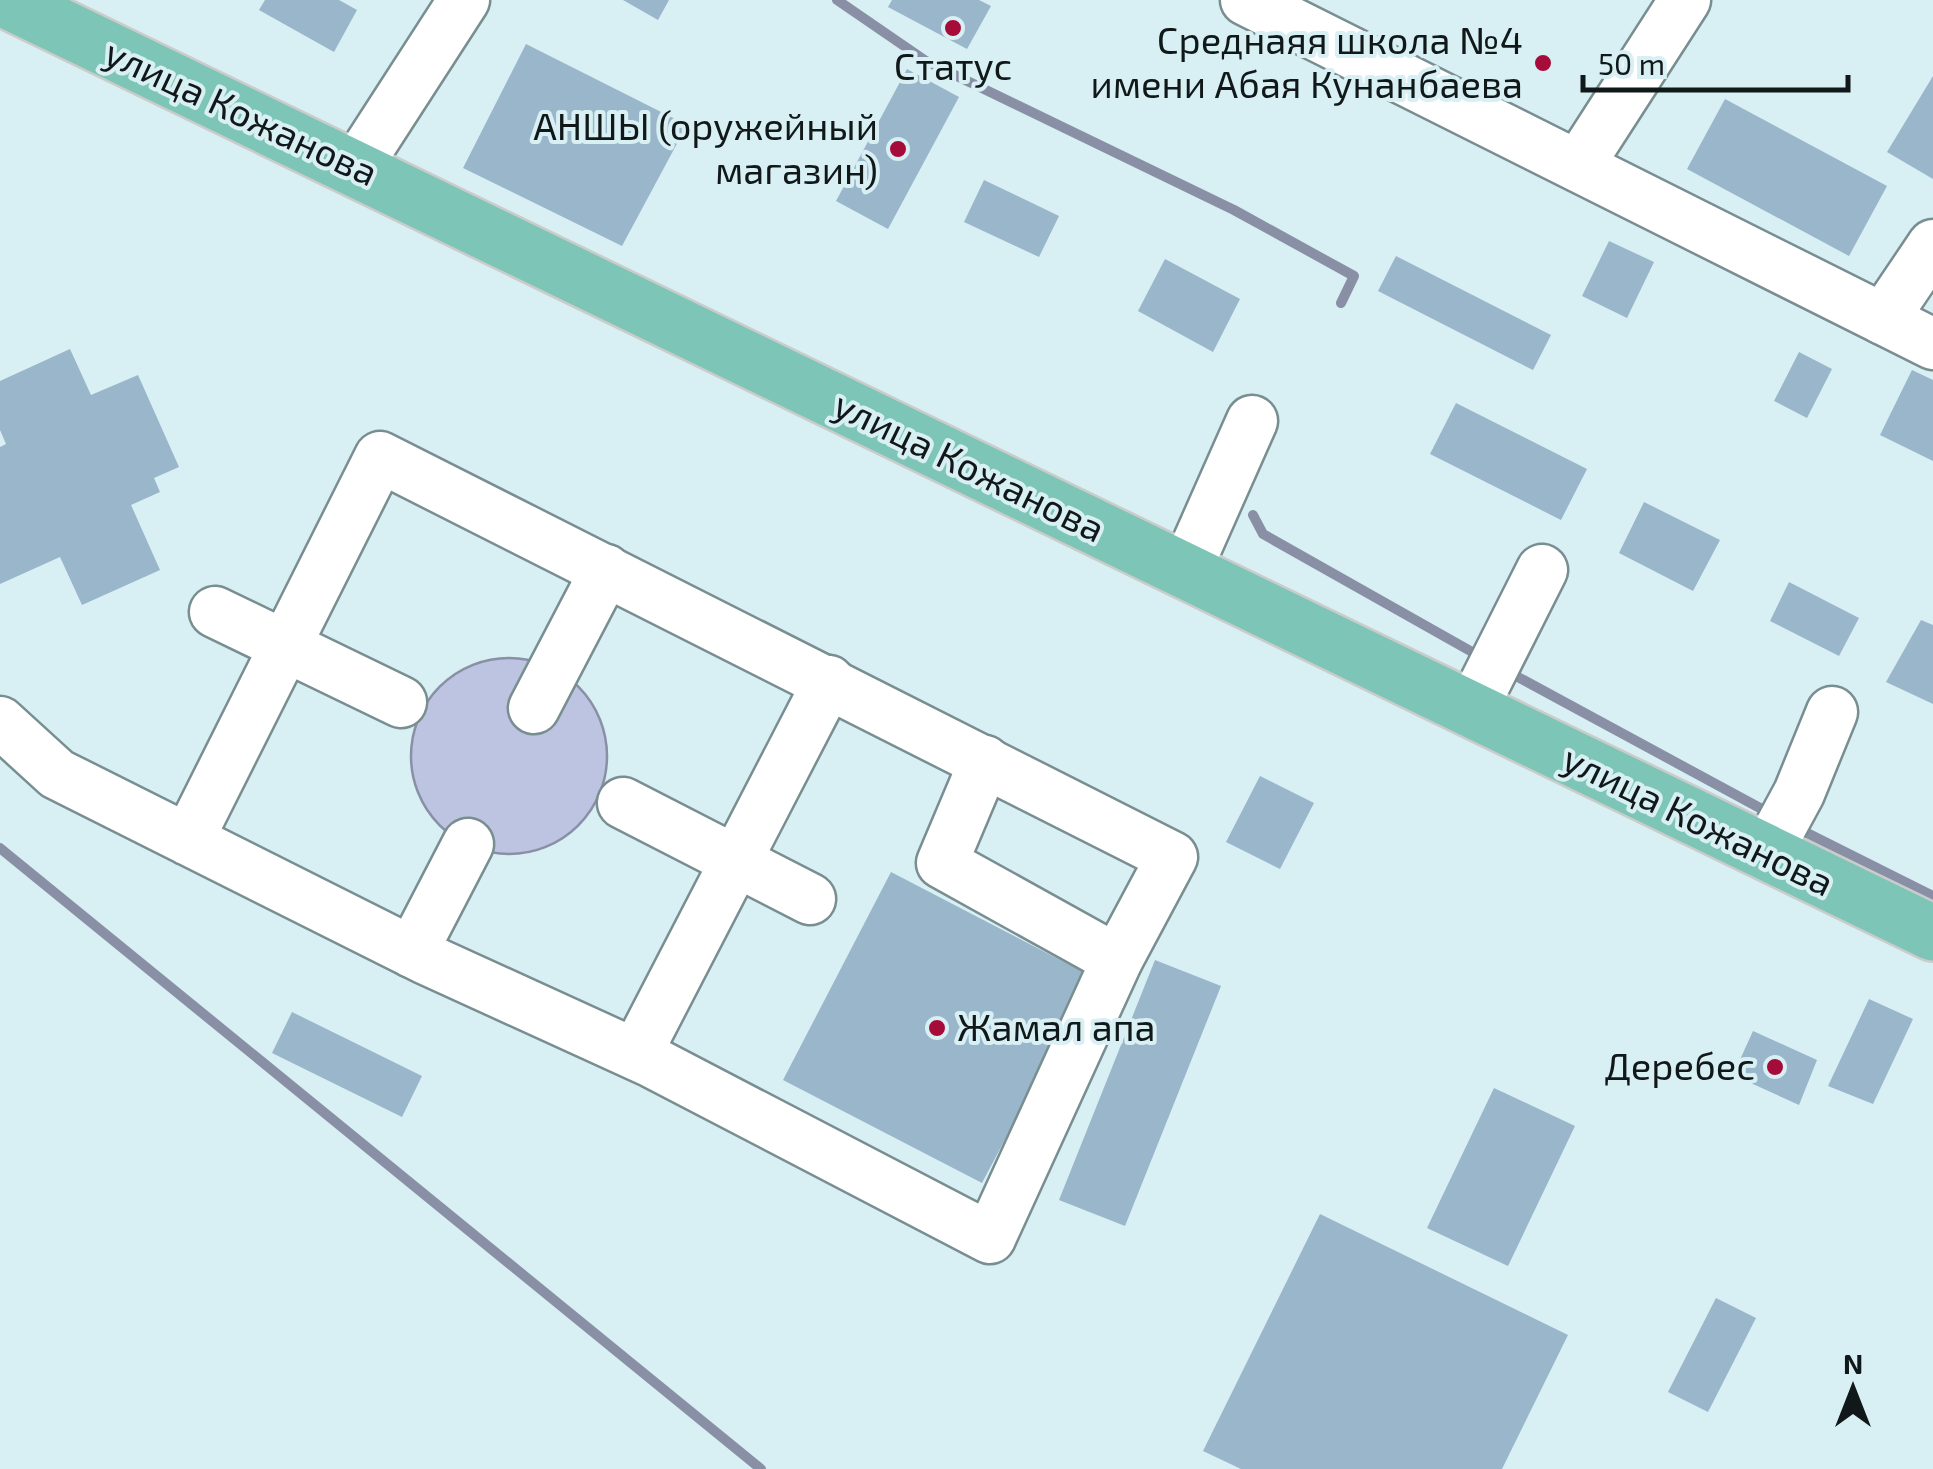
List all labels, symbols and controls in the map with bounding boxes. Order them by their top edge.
place label: Среднаяя школа №4 имени Абая Кунанбаева [1090,16,1523,106]
marker: Статус [942,17,964,39]
street label: улица Кожанова [98,28,385,194]
scale bar [1583,30,1848,92]
place label: Статус [894,42,1012,88]
text: 50 m [1598,45,1665,81]
marker: Среднаяя школа №4 имени Абая Кунанбаева [1532,52,1554,74]
place label: АНШЫ (оружейный магазин) [533,102,878,192]
marker: АНШЫ (оружейный магазин) [887,138,909,160]
street label: улица Кожанова [827,380,1113,551]
street label: улица Кожанова [1556,734,1842,905]
place label: Жамал апа [957,1003,1156,1049]
marker: Жамал апа [926,1017,948,1039]
place label: Деребес [1604,1042,1755,1088]
marker: Деребес [1764,1056,1786,1078]
north arrow [1803,1339,1903,1439]
text: N [1843,1346,1863,1380]

